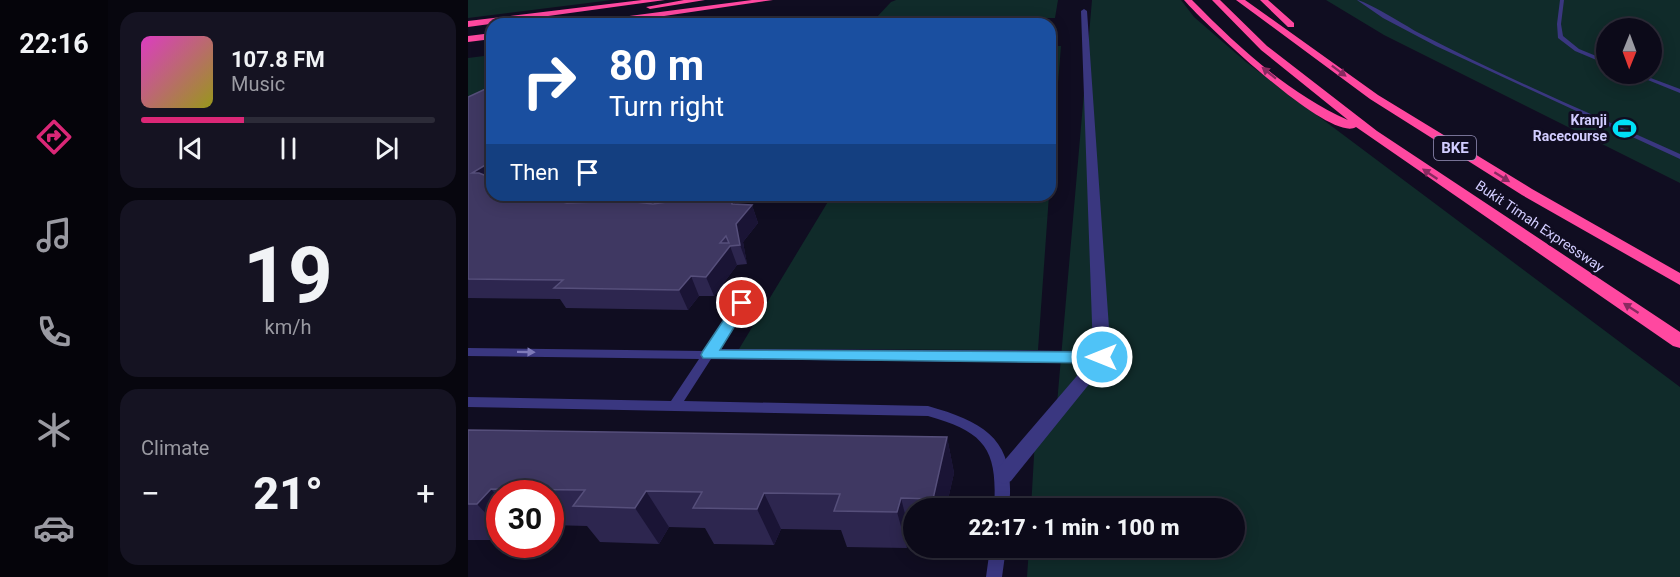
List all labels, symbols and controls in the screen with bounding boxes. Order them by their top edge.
north arrow [1596,18,1662,84]
map controls [1596,18,1662,84]
text: 22:16 [19,28,89,60]
text: 80 m [609,41,704,90]
icon: right [510,42,588,120]
text: 107.8 FM [231,47,325,72]
one-way arrow [1332,64,1347,76]
one-way arrow [1261,68,1276,80]
text: Music [231,72,285,96]
text: Turn right [609,91,724,123]
place label: Kranji Racecourse [1533,112,1607,144]
sports icon: Kranji Racecourse [1612,115,1638,141]
icon: directions [33,116,75,158]
icon: previous [174,132,207,165]
icon: pause [272,132,305,165]
icon: next [370,132,403,165]
road number: BKE [1434,136,1476,160]
icon: arrive [571,156,604,189]
text: Then [510,160,559,185]
one-way arrow [1423,168,1439,180]
one-way arrow [1494,172,1510,183]
street label: Bukit Timah Expressway [1473,177,1608,275]
icon: music [33,214,75,256]
text: 19 [243,230,333,321]
pin [716,277,767,328]
icon: arrive [725,286,758,319]
one-way arrow [1623,303,1639,314]
icon: phone [33,311,75,353]
text: km/h [265,315,311,339]
position arrow [1070,325,1134,389]
one-way arrow [517,347,536,356]
icon: climate [33,409,75,451]
text: Climate [141,436,209,460]
text: 21° [253,467,323,520]
text: − [141,474,160,513]
text: + [416,474,435,513]
speed limit sign: 30 [486,480,564,558]
icon: car [33,507,75,549]
text: 22:17 · 1 min · 100 m [969,515,1179,540]

